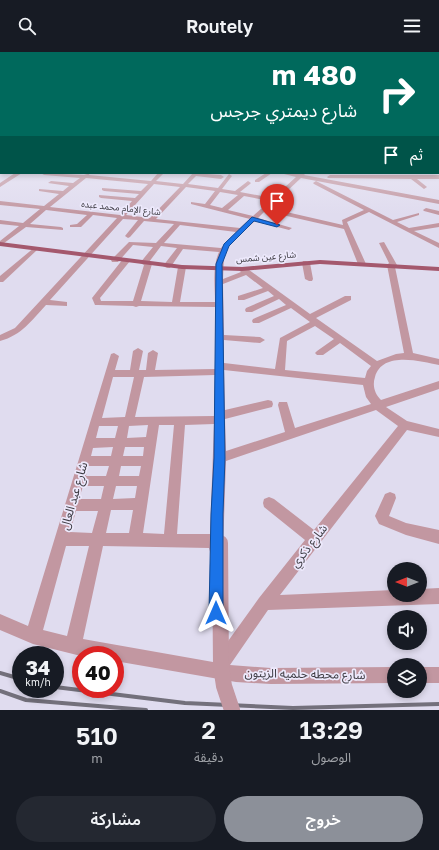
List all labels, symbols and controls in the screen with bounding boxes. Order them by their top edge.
icon: search [16,15,38,37]
text: Routely [186,15,253,37]
icon: menu [401,15,423,37]
text: 480 m [272,58,357,91]
icon: right [371,68,423,120]
text: شارع ديمتري جرجس [211,99,357,121]
icon: arrive [380,144,402,166]
text: ثم [410,145,423,163]
pin [260,184,294,225]
icon: arrive [266,190,288,212]
street label: شارع الإمام محمد عبده [81,198,161,219]
street label: شارع عين شمس [235,248,297,267]
street label: شارع عبد العال [57,460,92,532]
street label: شارع ذكري [287,521,332,572]
north arrow [387,562,427,602]
map controls [387,562,427,698]
position arrow [195,592,237,634]
button: sound [387,610,427,650]
speed limit sign: 40 [72,646,124,698]
text: 34 [26,655,50,679]
button: layers [387,658,427,698]
street label: شارع محطه حلميه الزيتون [244,665,366,684]
text: km/h [25,676,51,688]
text: 2 [202,715,216,744]
text: 13:29 [300,715,363,744]
text: 510 [76,721,118,750]
text: دقيقة [194,749,224,765]
text: الوصول [312,749,351,765]
text: m [91,750,103,766]
button: مشاركة [16,796,216,842]
button: خروج [224,796,423,842]

